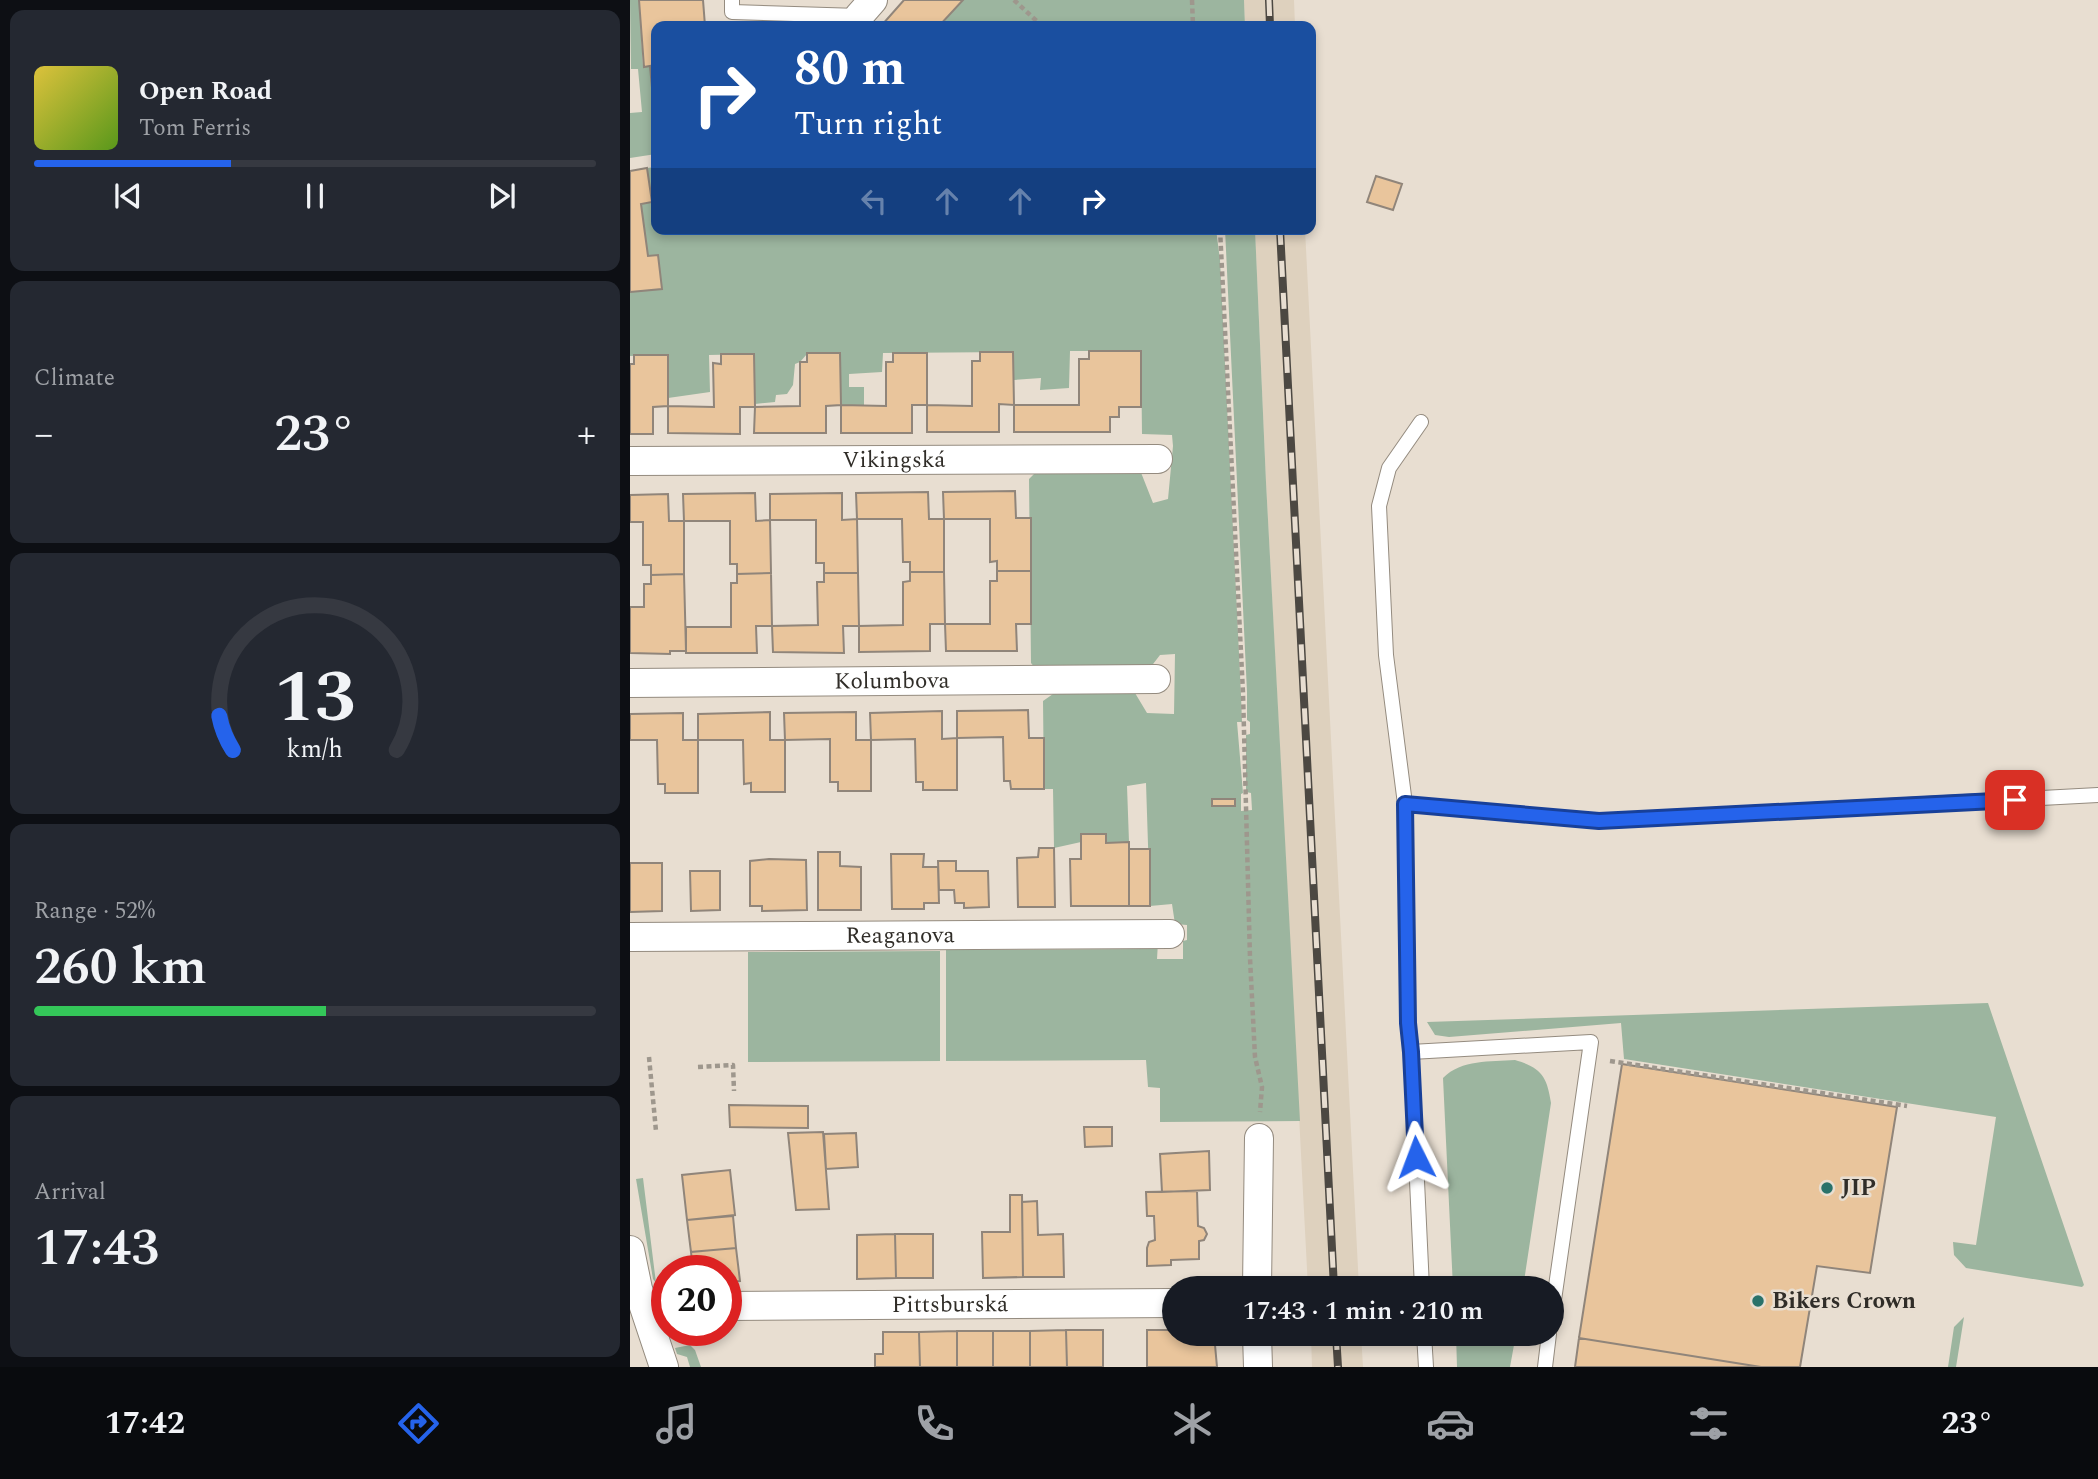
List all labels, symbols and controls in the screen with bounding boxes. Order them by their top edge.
text: 80 m [794,32,905,107]
icon: right [679,49,770,140]
text: Open Road [139,71,272,111]
text: Turn right [794,100,942,149]
text: Tom Ferris [139,111,251,146]
icon: previous [109,177,147,215]
icon: pause [296,177,334,215]
icon: next [483,177,521,215]
icon: left [855,182,893,220]
icon: ahead [928,182,966,220]
icon: ahead [1001,182,1039,220]
icon: right [1074,182,1112,220]
text: Climate [34,361,115,396]
text: 23° [274,395,356,474]
text: − [34,406,53,464]
text: + [577,406,596,464]
street label: Vikingská [842,442,946,478]
text: 13 [274,643,356,754]
street label: Kolumbova [834,663,950,699]
text: km/h [287,730,343,768]
pin [1985,770,2045,830]
icon: arrive [1996,781,2034,819]
text: Range · 52% [34,894,155,929]
street label: Reaganova [845,918,955,953]
text: 260 km [34,928,207,1007]
position arrow [1379,1120,1453,1194]
place label: JIP [1841,1171,1876,1206]
text: Arrival [34,1175,106,1210]
marker: JIP [1819,1180,1835,1196]
text: 17:43 [34,1209,159,1288]
speed limit sign: 20 [651,1255,742,1346]
place label: Bikers Crown [1772,1284,1916,1319]
street label: Pittsburská [892,1287,1008,1322]
text: 17:43 · 1 min · 210 m [1243,1291,1483,1331]
marker: Bikers Crown [1750,1293,1766,1309]
text: 17:42 [104,1399,185,1448]
icon: directions [394,1399,443,1448]
icon: music [652,1399,701,1448]
icon: phone [910,1399,959,1448]
icon: climate [1168,1399,1217,1448]
icon: car [1426,1399,1475,1448]
icon: filters [1684,1399,1733,1448]
text: 23° [1942,1399,1993,1448]

